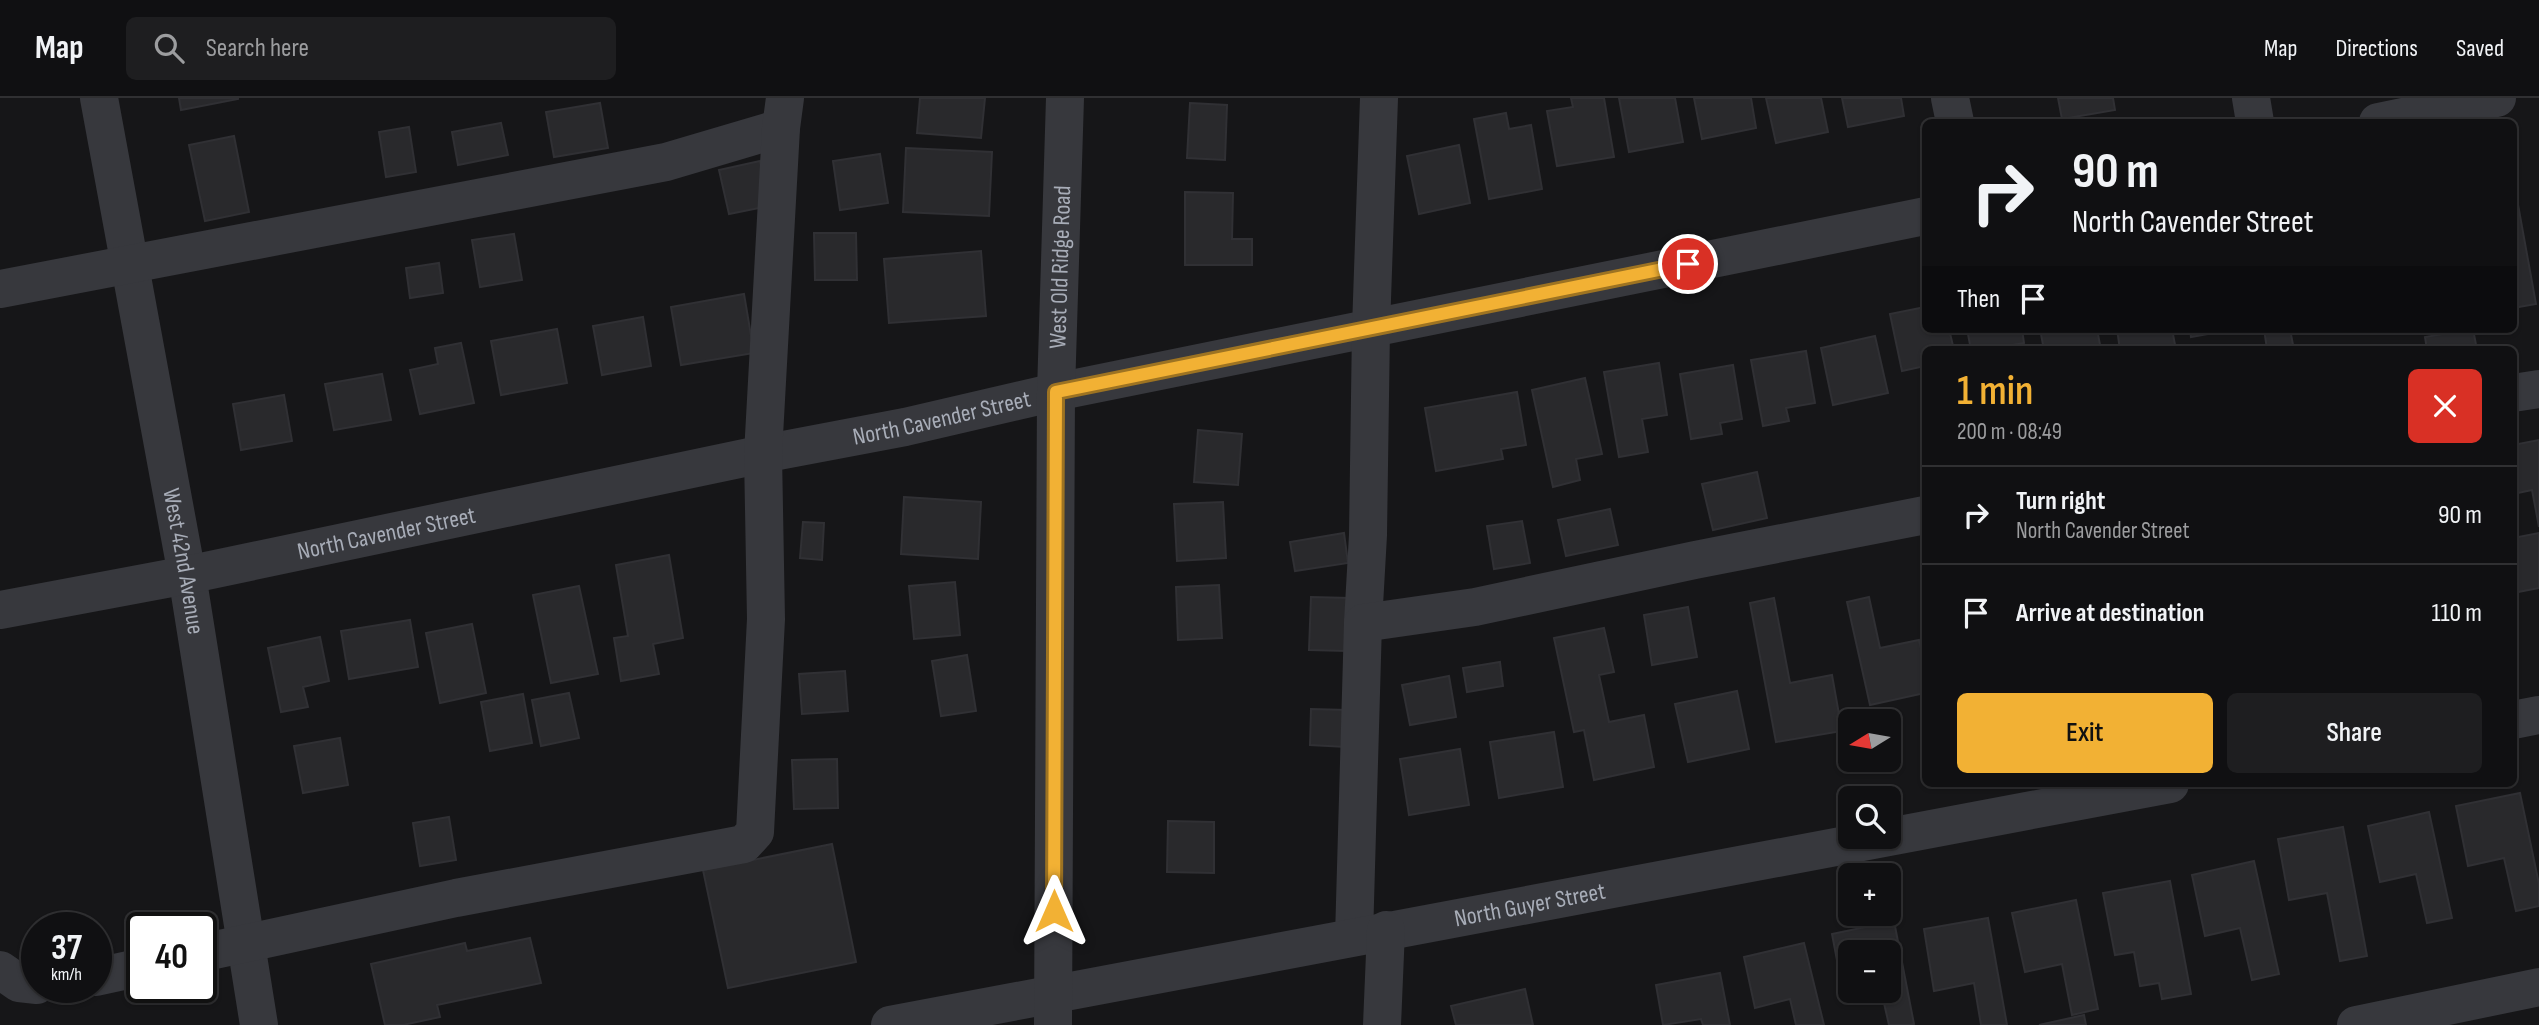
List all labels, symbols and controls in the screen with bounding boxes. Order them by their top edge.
search box [126,17,616,80]
text: Map [35,28,84,68]
icon: search [150,29,188,67]
text: Search here [206,33,309,64]
text: Map [2264,34,2297,63]
text: Directions [2335,34,2418,63]
text: Saved [2456,34,2504,63]
text: 90 m [2072,143,2159,202]
icon: right [1957,147,2048,238]
street label: West Old Ridge Road [1043,185,1077,349]
text: North Cavender Street [2072,203,2313,242]
pin [1658,234,1718,294]
icon: arrive [1669,245,1707,283]
icon: arrive [2014,280,2052,318]
text: Then [1957,284,2000,315]
text: 1 min [1957,366,2033,417]
button: close [2408,369,2482,443]
street label: North Cavender Street [850,384,1033,452]
text: 200 m · 08:49 [1957,418,2062,446]
street label: West 42nd Avenue [156,486,210,636]
text: Turn right [2016,486,2105,517]
icon: right [1957,496,1995,534]
text: 90 m [2438,500,2482,531]
street label: North Cavender Street [295,501,478,566]
text: North Cavender Street [2016,517,2190,545]
icon: arrive [1957,594,1995,632]
text: Arrive at destination [2016,598,2204,629]
text: 110 m [2431,598,2482,629]
button: Exit [1957,693,2213,773]
button: Share [2227,693,2482,773]
north arrow [1838,709,1900,772]
map controls [1838,709,1901,1003]
button: search [1838,786,1901,849]
button: + [1838,863,1901,926]
position arrow [1017,874,1091,948]
street label: North Guyer Street [1452,877,1608,933]
speed limit sign: 40 [126,912,217,1003]
text: 37 [51,927,82,970]
button: − [1838,940,1901,1003]
text: km/h [51,964,82,985]

